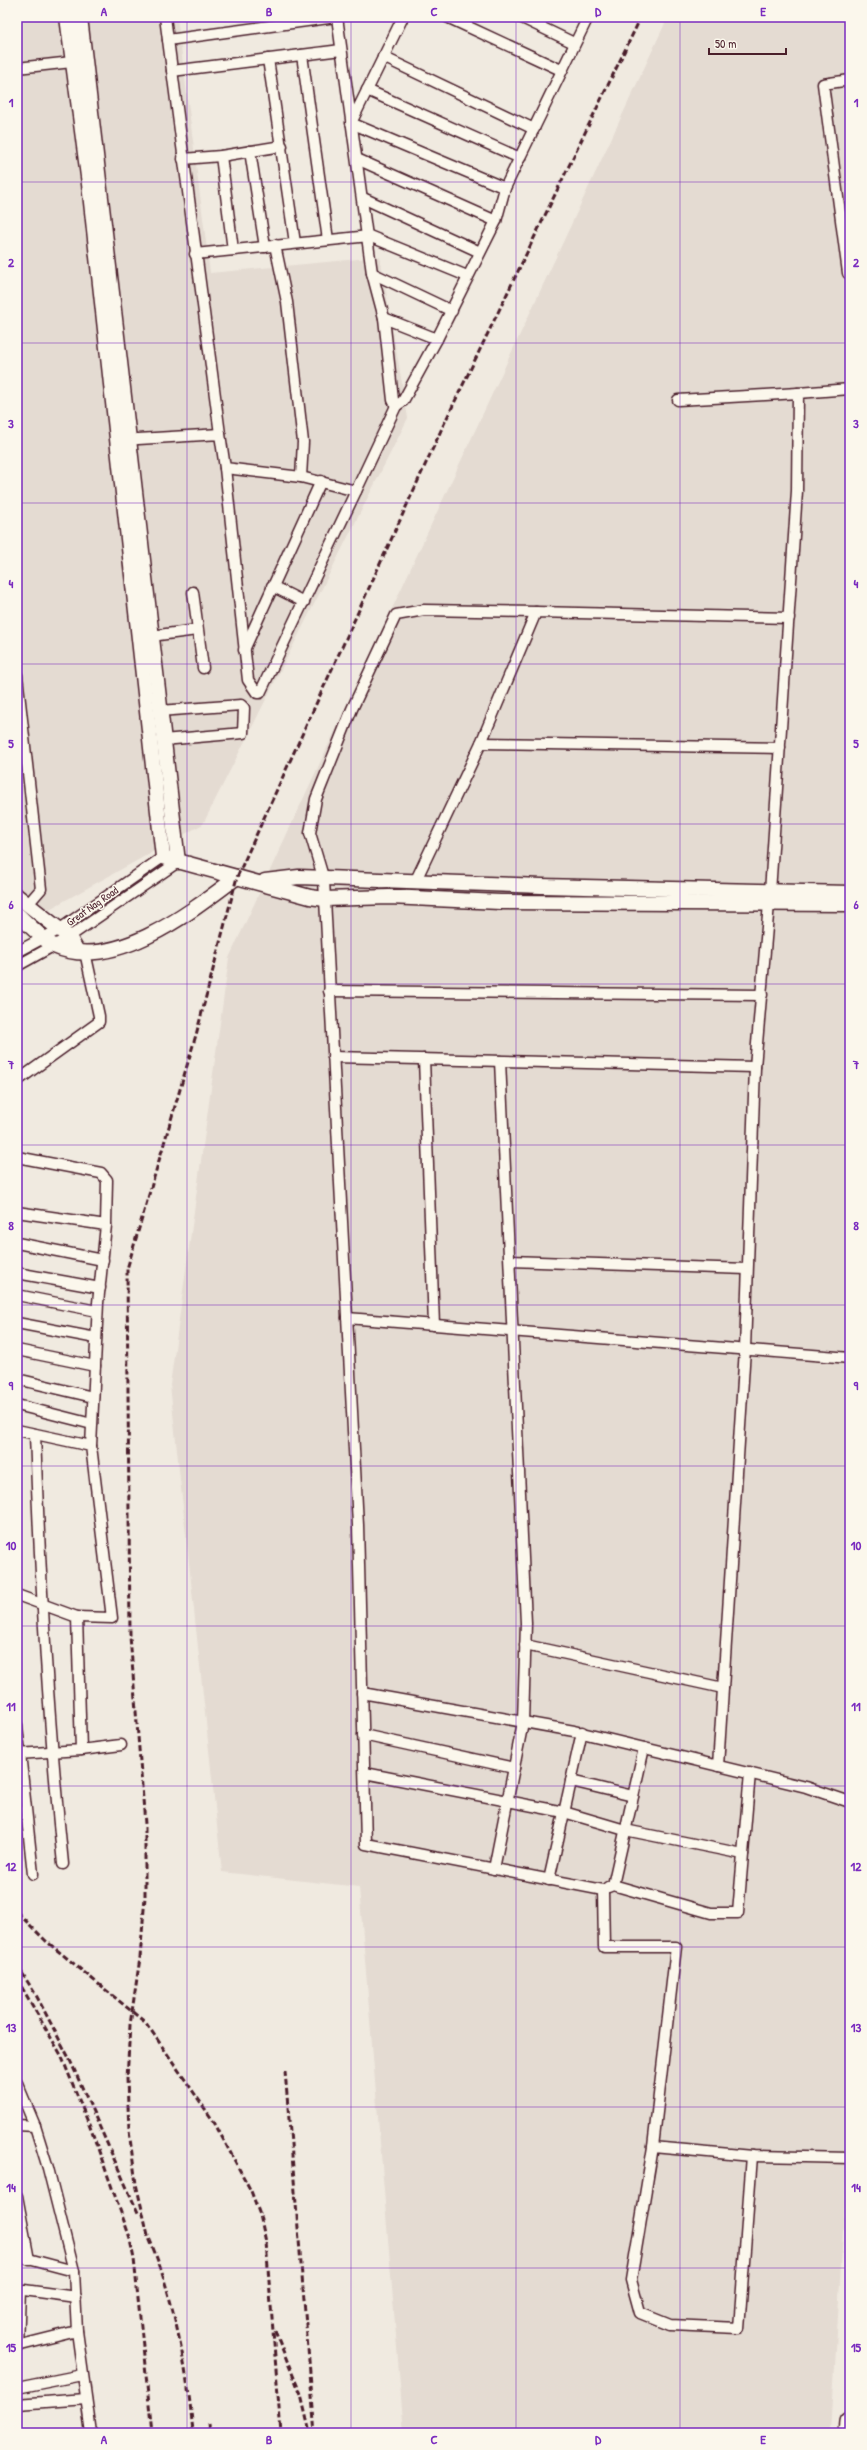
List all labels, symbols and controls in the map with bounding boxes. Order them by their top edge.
text: A [101,2,108,20]
text: B [266,2,273,20]
text: C [430,2,438,20]
text: D [595,2,602,20]
text: E [760,2,766,20]
scale bar [709,30,786,56]
text: 50 m [715,35,736,52]
text: 1 [9,93,14,111]
text: 1 [854,93,859,111]
text: 2 [8,253,15,271]
text: 2 [853,253,860,271]
text: 3 [8,414,14,432]
text: 3 [853,414,859,432]
text: 4 [9,574,14,592]
text: 4 [854,574,859,592]
text: 5 [8,734,14,752]
text: 5 [853,734,859,752]
street label: Great Nag Road [63,883,121,929]
text: 6 [8,895,14,913]
text: 6 [853,895,859,913]
text: 7 [7,1055,15,1073]
text: 7 [852,1055,860,1073]
text: 8 [8,1216,14,1234]
text: 8 [853,1216,859,1234]
text: 9 [9,1376,14,1394]
text: 9 [854,1376,859,1394]
text: 10 [6,1536,16,1554]
text: 10 [851,1536,861,1554]
text: 11 [6,1697,16,1715]
text: 11 [851,1697,861,1715]
text: 12 [6,1857,17,1875]
text: 12 [851,1857,862,1875]
text: 13 [6,2018,16,2036]
text: 13 [851,2018,861,2036]
text: 14 [6,2178,16,2196]
text: 14 [851,2178,861,2196]
text: 15 [6,2338,17,2356]
text: 15 [851,2338,862,2356]
text: A [101,2430,108,2448]
text: B [266,2430,273,2448]
text: C [430,2430,438,2448]
text: D [595,2430,602,2448]
text: E [760,2430,766,2448]

